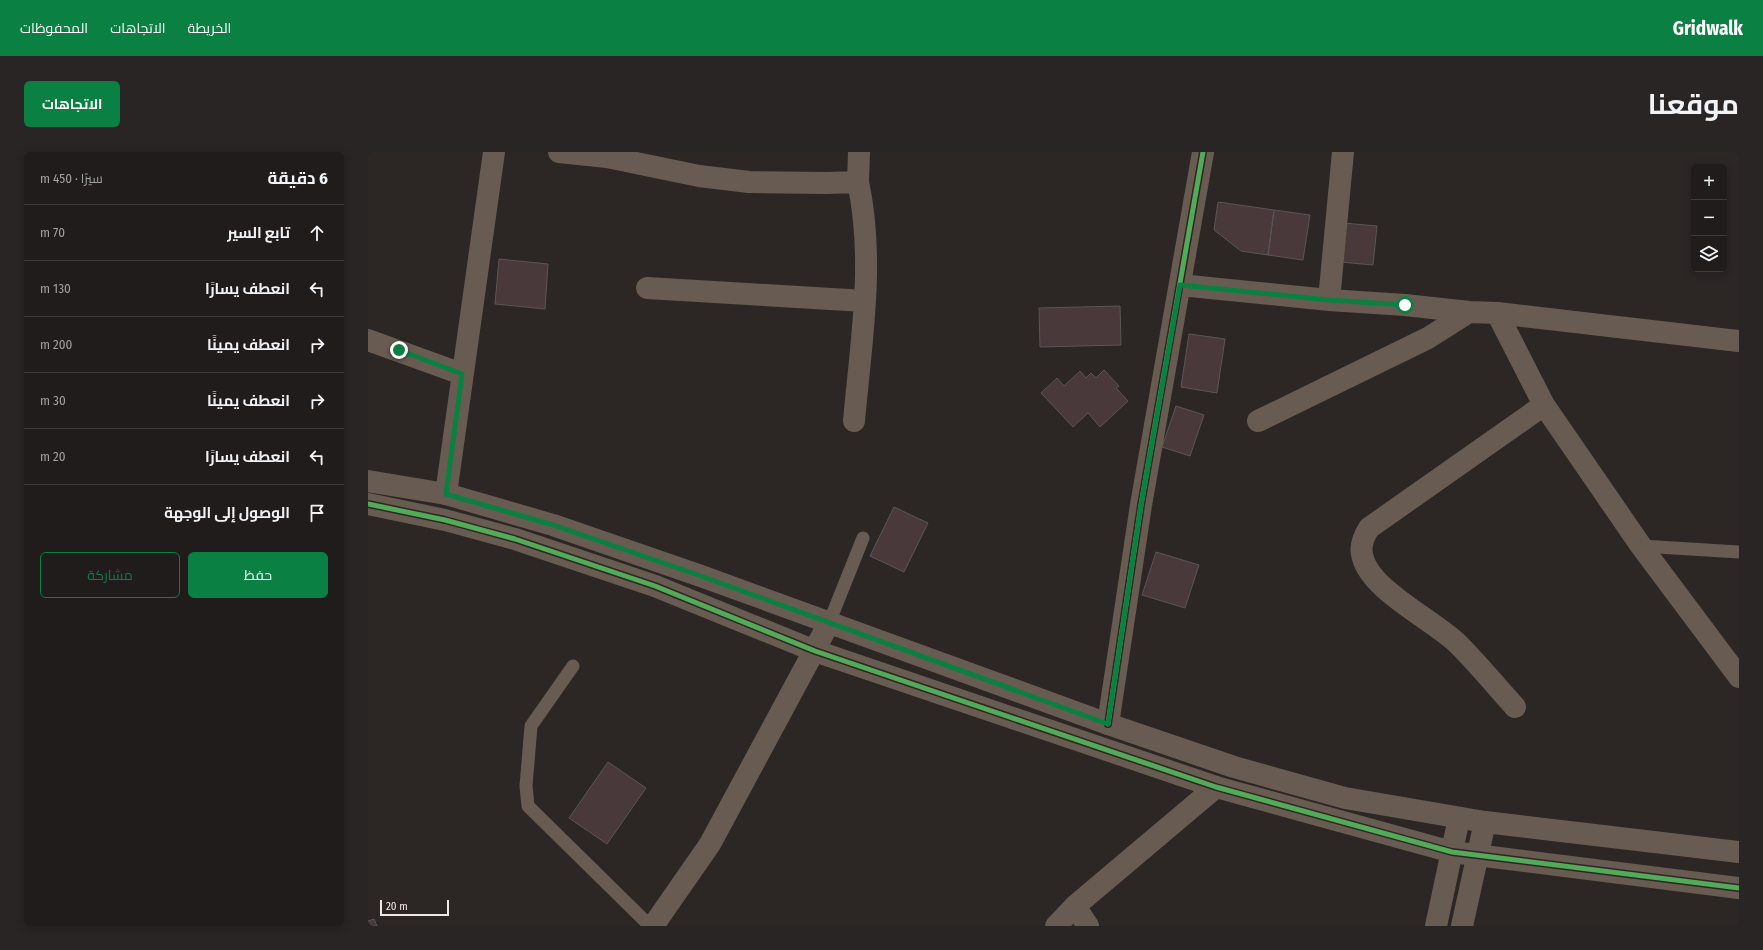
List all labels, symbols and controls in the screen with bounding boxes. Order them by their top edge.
text: Gridwalk [1673,17,1743,40]
text: المحفوظات [20,20,88,37]
text: الاتجاهات [110,20,166,37]
text: الخريطة [188,20,231,37]
button: الاتجاهات [24,81,120,127]
text: موقعنا [1648,88,1739,121]
map controls [1691,164,1727,272]
button: + [1691,164,1727,200]
text: 6 دقيقة [267,168,328,189]
text: سيرًا · 450 m [40,171,103,186]
button: − [1691,200,1727,236]
icon: ahead [306,222,328,244]
text: تابع السير [227,224,290,242]
text: 70 m [40,225,65,240]
button: layers [1691,236,1727,272]
icon: left [306,278,328,300]
text: انعطف يسارًا [205,280,290,298]
text: 130 m [40,281,71,296]
route start [1396,296,1414,314]
icon: right [306,334,328,356]
text: انعطف يمينًا [207,336,290,354]
text: 200 m [40,337,72,352]
route end [390,341,408,359]
icon: right [306,390,328,412]
text: انعطف يمينًا [207,392,290,410]
text: 30 m [40,393,66,408]
icon: left [306,446,328,468]
text: انعطف يسارًا [205,448,290,466]
text: 20 m [40,449,66,464]
icon: arrive [306,502,328,524]
text: الوصول إلى الوجهة [164,504,290,522]
button: مشاركة [40,552,180,598]
button: حفظ [188,552,328,598]
scale bar [380,898,449,917]
text: 20 m [386,900,408,913]

